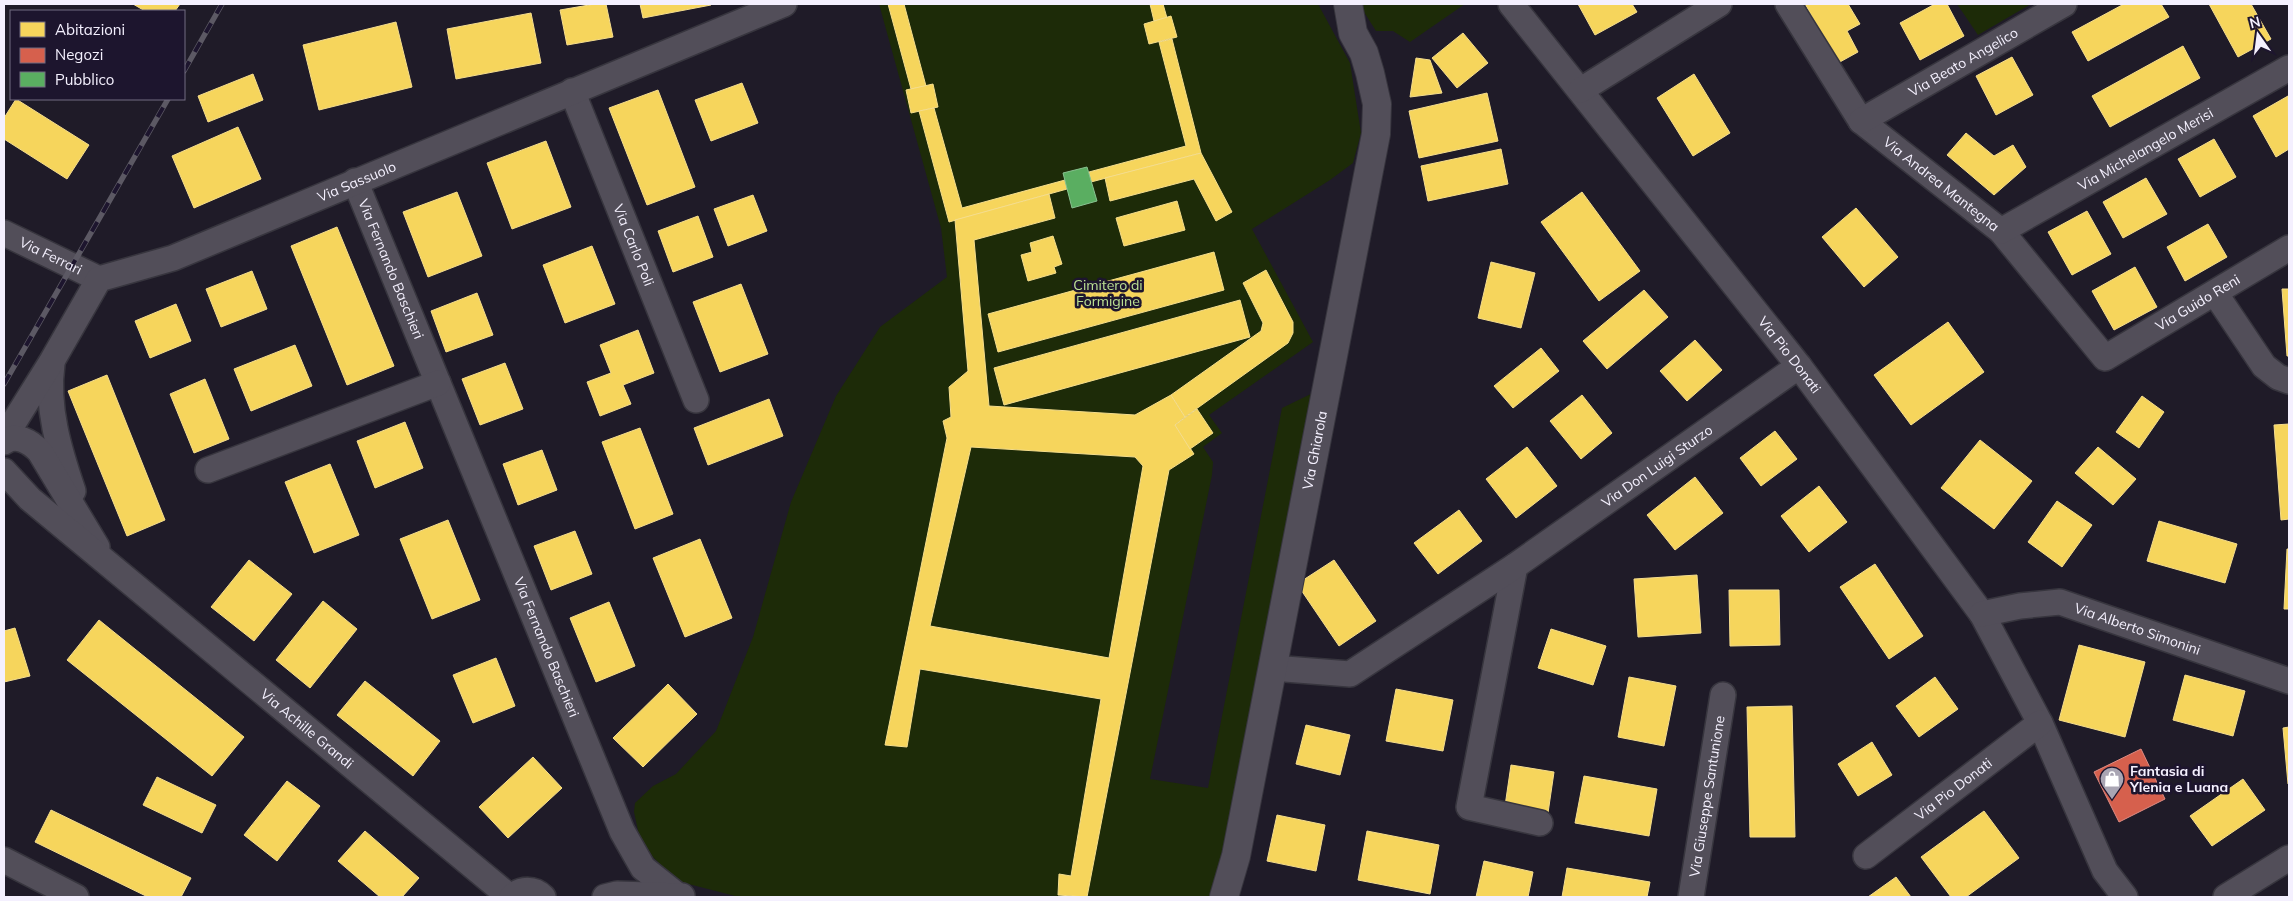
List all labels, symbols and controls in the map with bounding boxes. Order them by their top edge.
legend [10,10,185,100]
north arrow [2233,10,2283,60]
text: N [2248,12,2262,32]
text: Abitazioni [55,20,125,39]
street label: Via Beato Angelico [1905,23,2021,101]
text: Negozi [55,45,103,64]
text: Pubblico [55,70,114,89]
street label: Via Michelangelo Merisi [2075,104,2216,195]
street label: Via Andrea Mantegna [1880,133,2003,235]
street label: Via Sassuolo [315,157,399,206]
street label: Via Fernando Baschieri [354,196,428,342]
street label: Via Carlo Poli [609,202,658,289]
street label: Via Ferrari [17,233,85,278]
street label: Via Guido Reni [2152,270,2243,335]
park label: Cimitero di Formigine [1073,276,1143,310]
street label: Via Pio Donati [1754,313,1825,397]
street label: Via Ghiarola [1298,409,1331,491]
street label: Via Don Luigi Sturzo [1598,421,1716,511]
street label: Via Fernando Baschieri [510,574,583,720]
street label: Via Alberto Simonini [2072,599,2203,659]
street label: Via Achille Grandi [257,685,357,772]
street label: Via Giuseppe Santunione [1685,714,1729,878]
street label: Via Pio Donati [1911,754,1996,824]
place label: Fantasia di Ylenia e Luana [2129,762,2228,796]
shop icon: Fantasia di Ylenia e Luana [2099,766,2125,800]

